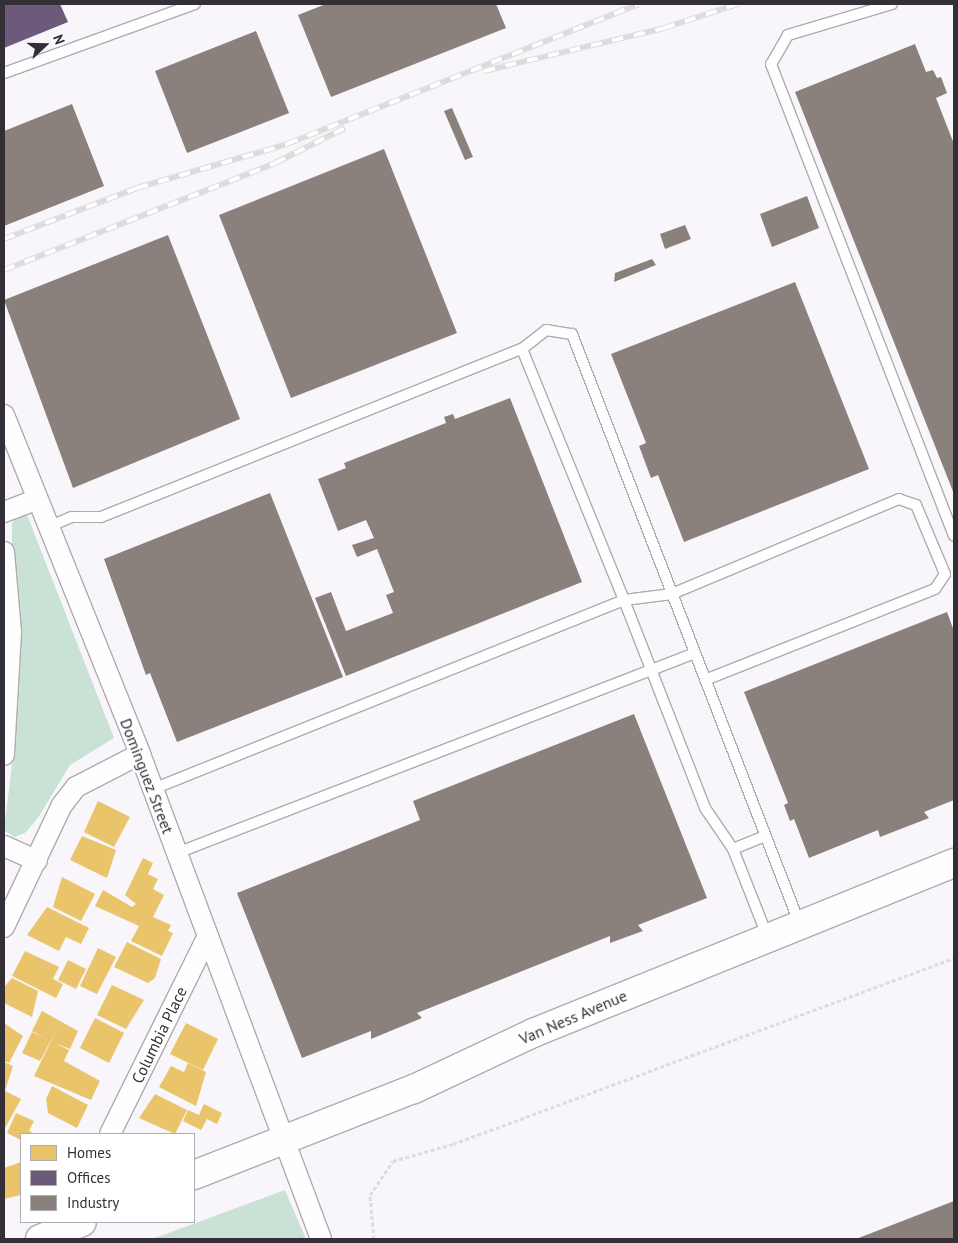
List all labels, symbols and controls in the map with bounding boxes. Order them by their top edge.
north arrow [20,20,70,70]
text: N [49,32,69,47]
street label: Dominguez Street [116,715,178,837]
street label: Columbia Place [127,984,191,1086]
street label: Van Ness Avenue [516,986,630,1048]
legend [20,1133,195,1223]
text: Homes [67,1143,111,1162]
text: Offices [67,1168,111,1187]
text: Industry [67,1193,119,1212]

